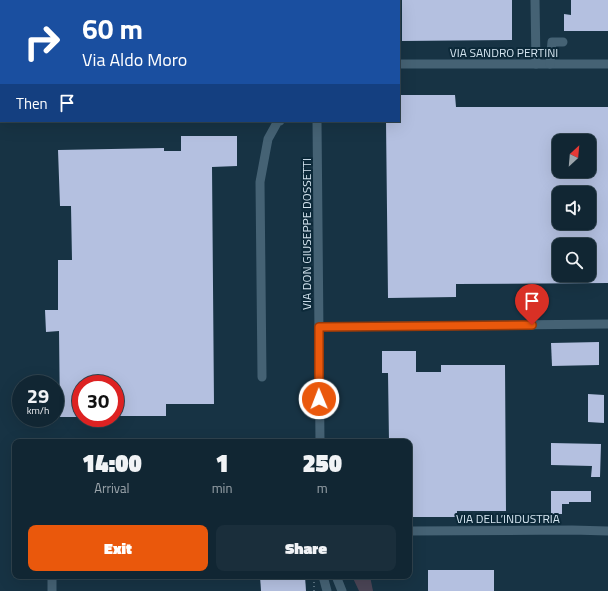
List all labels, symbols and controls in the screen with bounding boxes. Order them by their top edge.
text: 60 m [82,7,143,50]
icon: right [16,16,68,68]
street label: VIA SANDRO PERTINI [450,43,558,62]
text: Via Aldo Moro [82,46,187,73]
text: Then [16,92,48,115]
icon: arrive [56,92,78,114]
north arrow [552,134,596,178]
map controls [552,134,596,282]
street label: VIA DON GIUSEPPE DOSSETTI [297,158,316,310]
button: sound [552,186,596,230]
button: search [552,238,596,282]
pin [515,284,549,325]
icon: arrive [521,290,543,312]
speed limit sign: 30 [72,375,124,427]
position arrow [298,378,340,420]
text: 29 [27,380,49,411]
text: km/h [27,403,49,418]
text: 14:00 [82,445,142,481]
text: 1 [215,445,229,481]
text: 250 [302,445,342,481]
text: Arrival [94,478,129,498]
text: min [212,478,232,498]
text: m [317,478,328,498]
street label: VIA DELL’INDUSTRIA [456,509,560,528]
button: Exit [28,525,208,571]
button: Share [216,525,396,571]

